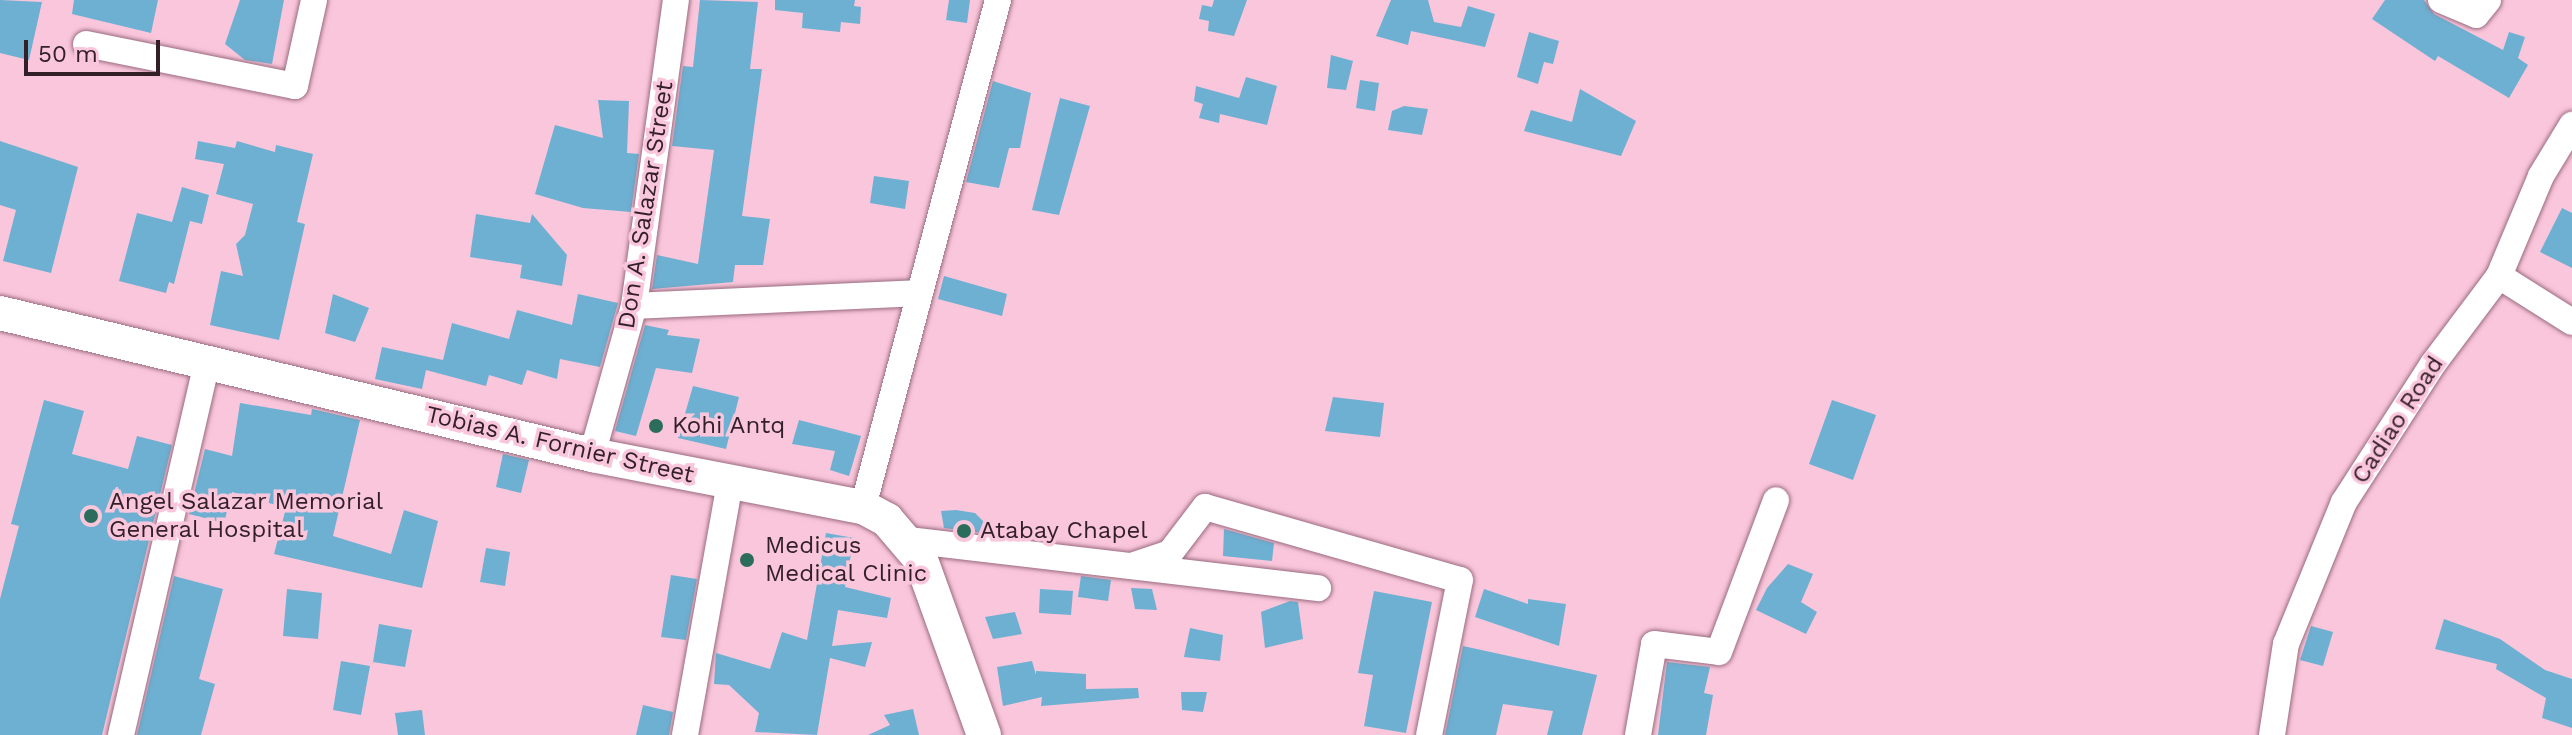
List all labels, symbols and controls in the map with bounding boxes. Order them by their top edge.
scale bar [28,24,164,74]
text: 50 m [38,40,98,68]
street label: Don A. Salazar Street [612,78,680,332]
street label: Cadiao Road [2346,351,2450,489]
street label: Tobias A. Fornier Street [423,400,697,490]
place label: Kohi Antq [672,412,786,440]
marker: Kohi Antq [647,417,665,435]
place label: Angel Salazar Memorial General Hospital [109,488,384,544]
marker: Angel Salazar Memorial General Hospital [80,505,102,527]
place label: Atabay Chapel [980,517,1148,545]
marker: Atabay Chapel [955,522,973,540]
place label: Medicus Medical Clinic [765,532,928,588]
marker: Medicus Medical Clinic [736,549,758,571]

